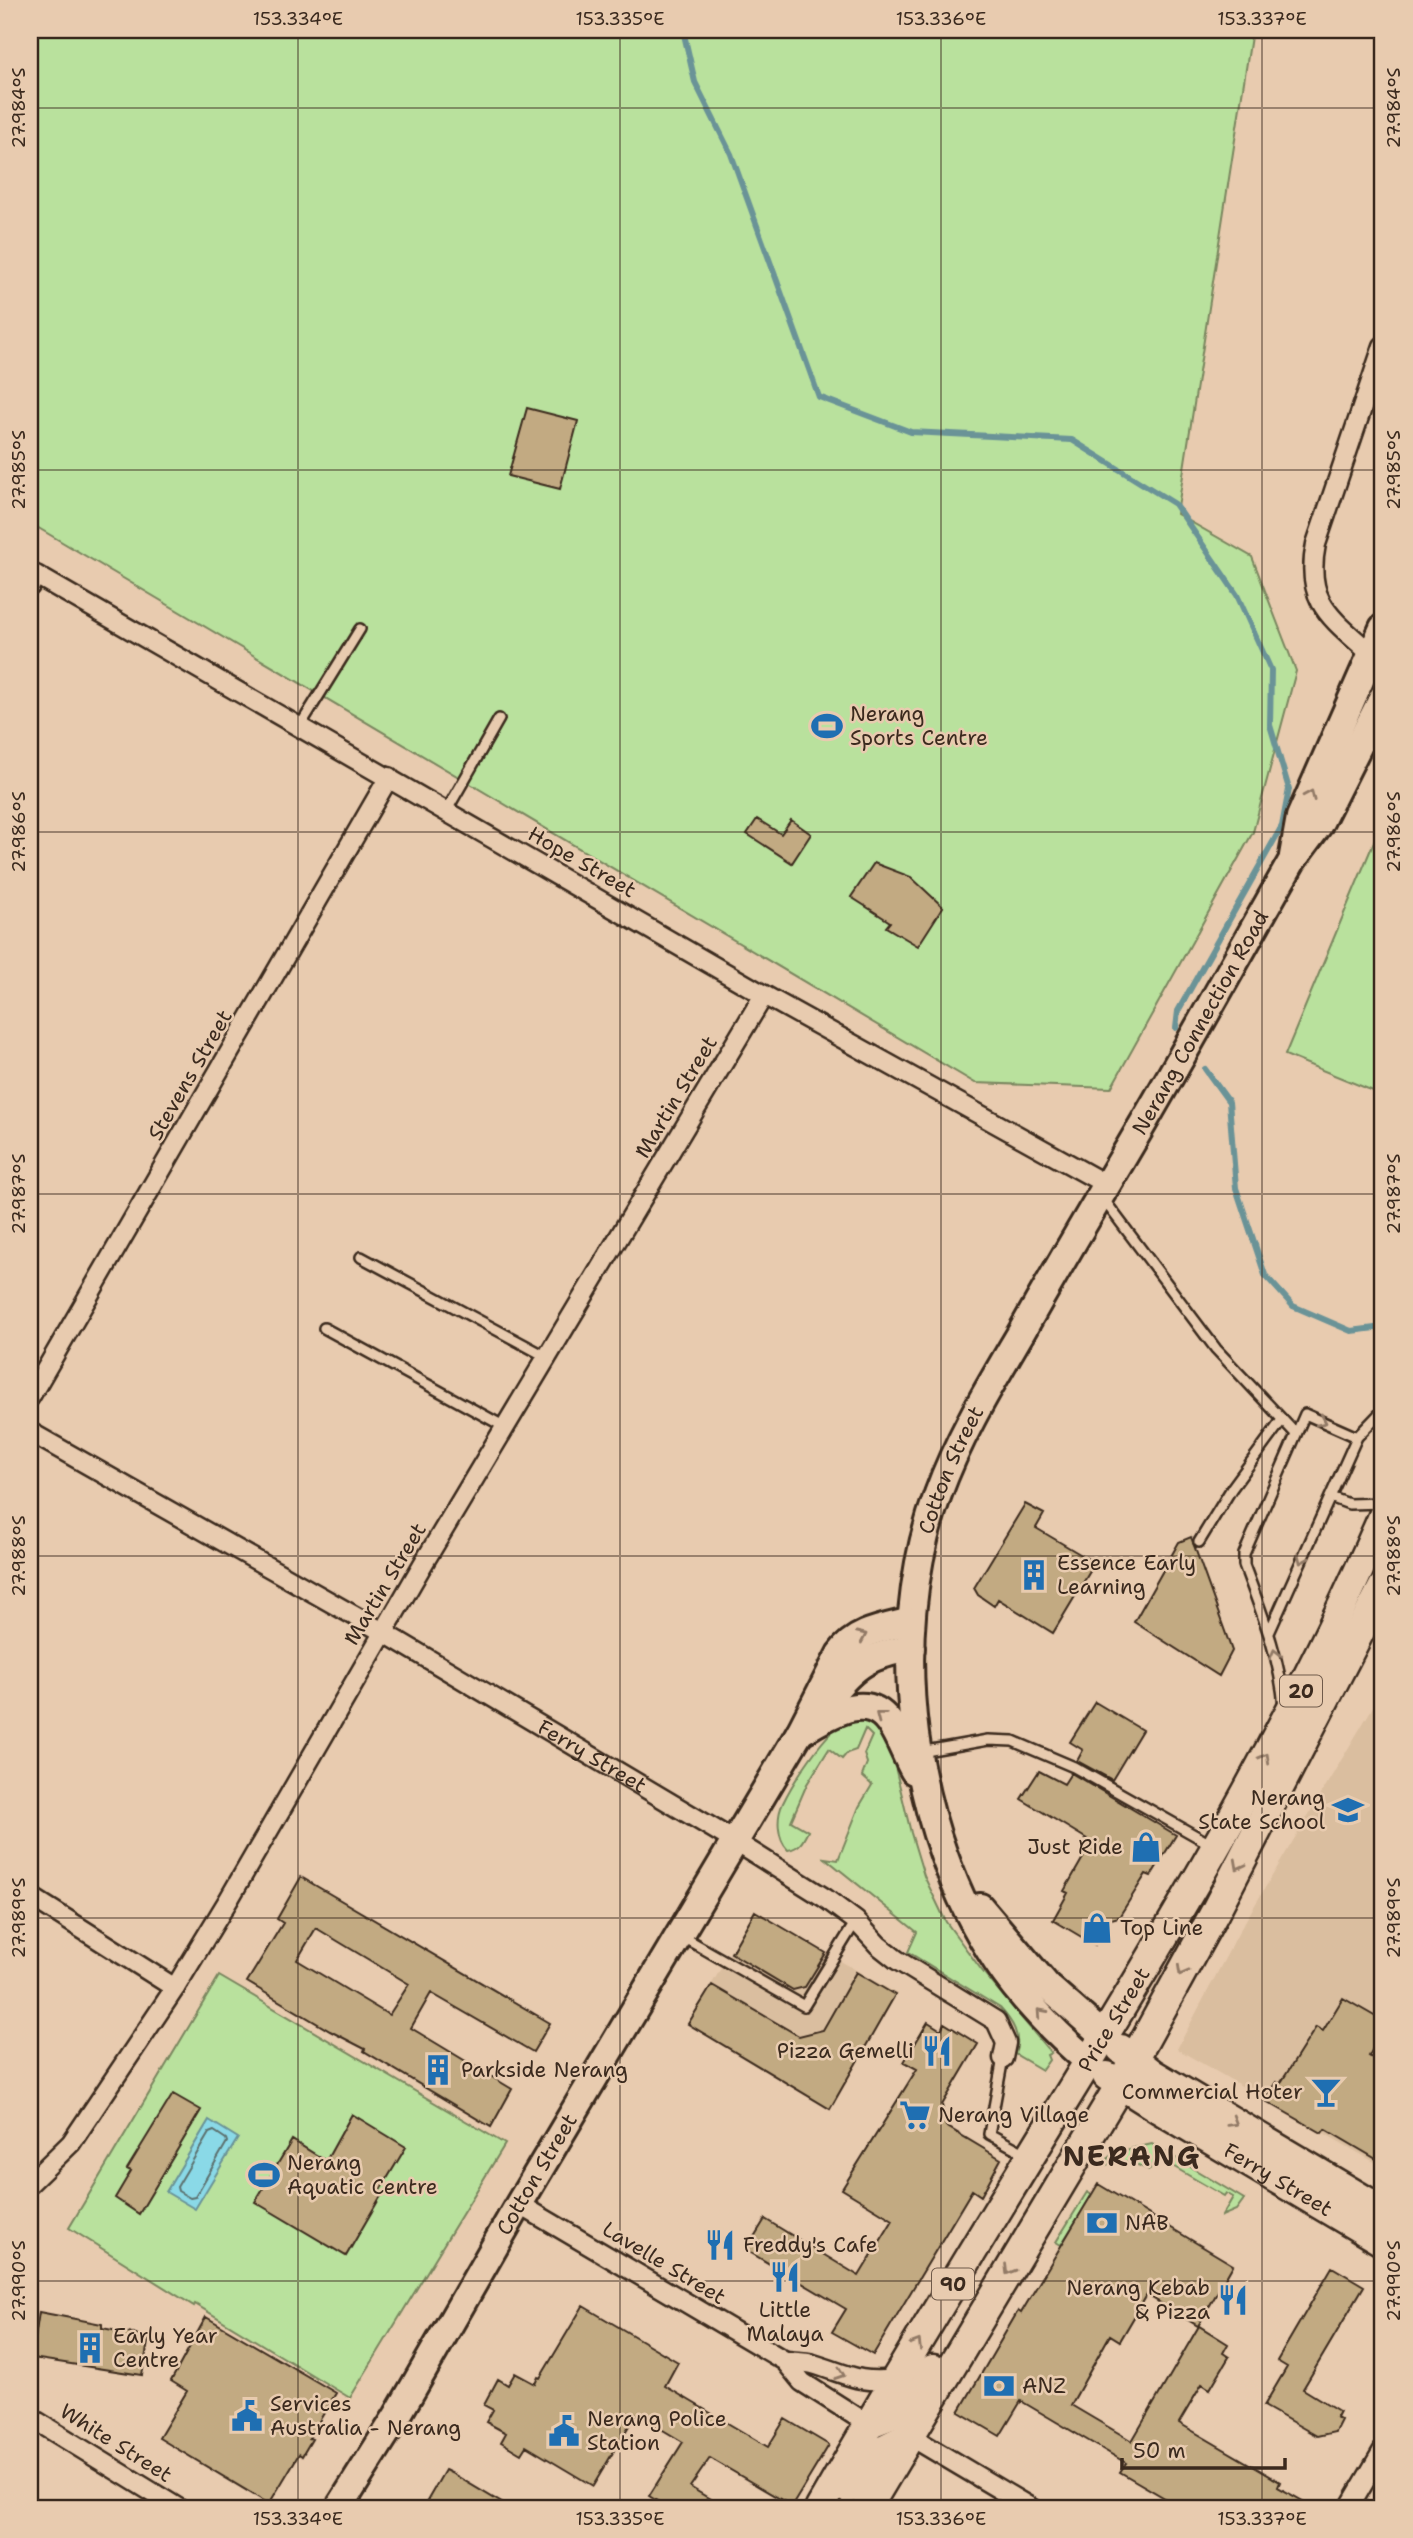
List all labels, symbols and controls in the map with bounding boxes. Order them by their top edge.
text: 153.334°E [253,7,343,31]
text: 153.335°E [576,7,664,31]
text: 153.336°E [896,7,986,31]
text: 153.337°E [1217,7,1307,31]
text: 27.984°S [7,67,31,149]
text: 27.984°S [1382,67,1406,149]
text: 27.985°S [7,430,31,510]
text: 27.985°S [1382,430,1406,510]
place label: Nerang Sports Centre [850,700,988,752]
sports icon: Nerang Sports Centre [810,709,844,743]
one-way arrow [1302,790,1316,803]
text: 27.986°S [7,791,31,873]
text: 27.986°S [1382,791,1406,873]
street label: Hope Street [523,820,641,904]
street label: Nerang Connection Road [1126,905,1275,1140]
street label: Stevens Street [141,1005,239,1145]
street label: Martin Street [628,1031,724,1163]
text: 27.987°S [7,1154,31,1234]
text: 27.987°S [1382,1154,1406,1234]
street label: Cotton Street [912,1401,990,1537]
one-way arrow [1315,1413,1327,1427]
text: 27.988°S [7,1515,31,1597]
text: 27.988°S [1382,1515,1406,1597]
street label: Martin Street [337,1518,433,1650]
place label: Essence Early Learning [1057,1549,1196,1601]
one-way arrow [1296,1552,1310,1564]
building icon: Essence Early Learning [1017,1558,1051,1592]
one-way arrow [855,1630,867,1644]
one-way arrow [1269,1648,1283,1660]
road number: 20 [1280,1676,1322,1707]
one-way arrow [876,1711,888,1724]
street label: Ferry Street [532,1713,652,1800]
one-way arrow [1257,1752,1270,1765]
place label: Nerang State School [1198,1784,1326,1836]
school or university icon: Nerang State School [1331,1793,1365,1827]
shop icon: Just Ride [1129,1830,1163,1864]
place label: Just Ride [1027,1833,1123,1861]
one-way arrow [1234,1858,1248,1870]
text: 27.989°S [7,1877,31,1959]
text: 27.989°S [1382,1877,1406,1959]
shop icon: Top Line [1080,1911,1114,1945]
place label: Top Line [1120,1914,1203,1942]
street label: Price Street [1071,1962,1156,2077]
one-way arrow [1177,1964,1190,1977]
one-way arrow [1037,2008,1049,2021]
restaurant icon: Pizza Gemelli [920,2034,954,2068]
place label: Pizza Gemelli [777,2037,914,2065]
building icon: Parkside Nerang [421,2053,455,2087]
place label: Parkside Nerang [461,2056,628,2084]
bar icon: Commercial Hoter [1309,2075,1343,2109]
place label: Commercial Hoter [1122,2078,1303,2106]
supermarket icon: Nerang Village [898,2098,932,2132]
place label: Nerang Village [938,2101,1090,2129]
street label: Cotton Street [490,2108,584,2240]
one-way arrow [1225,2114,1238,2127]
street label: Ferry Street [1218,2136,1338,2223]
district label: NERANG [1063,2137,1201,2175]
place label: Nerang Aquatic Centre [287,2149,438,2201]
sports icon: Nerang Aquatic Centre [247,2158,281,2192]
bank icon: NAB [1085,2206,1119,2240]
place label: NAB [1125,2209,1169,2237]
street label: Lavelle Street [597,2215,731,2311]
restaurant icon: Freddy's Cafe [703,2228,737,2262]
place label: Freddy's Cafe [743,2231,878,2259]
text: 27.990°S [7,2240,31,2322]
text: 27.990°S [1382,2240,1406,2322]
restaurant icon: Little Malaya [768,2260,802,2294]
one-way arrow [1005,2263,1018,2276]
road number: 90 [932,2268,974,2300]
place label: Nerang Kebab & Pizza [1066,2274,1210,2326]
restaurant icon: Nerang Kebab & Pizza [1216,2283,1250,2317]
place label: Little Malaya [746,2296,824,2348]
place label: Early Year Centre [113,2322,218,2374]
building icon: Early Year Centre [73,2331,107,2365]
one-way arrow [908,2339,921,2352]
one-way arrow [833,2366,846,2380]
bank icon: ANZ [982,2369,1016,2403]
place label: ANZ [1022,2372,1066,2400]
place label: Services Australia - Nerang [270,2390,461,2442]
street label: White Street [54,2397,178,2489]
public building icon: Services Australia - Nerang [230,2399,264,2433]
place label: Nerang Police Station [587,2405,727,2457]
public building icon: Nerang Police Station [547,2414,581,2448]
scale bar [1122,2426,1285,2470]
text: 50 m [1133,2437,1186,2465]
text: 153.334°E [253,2507,343,2531]
text: 153.335°E [576,2507,664,2531]
text: 153.336°E [896,2507,986,2531]
text: 153.337°E [1217,2507,1307,2531]

